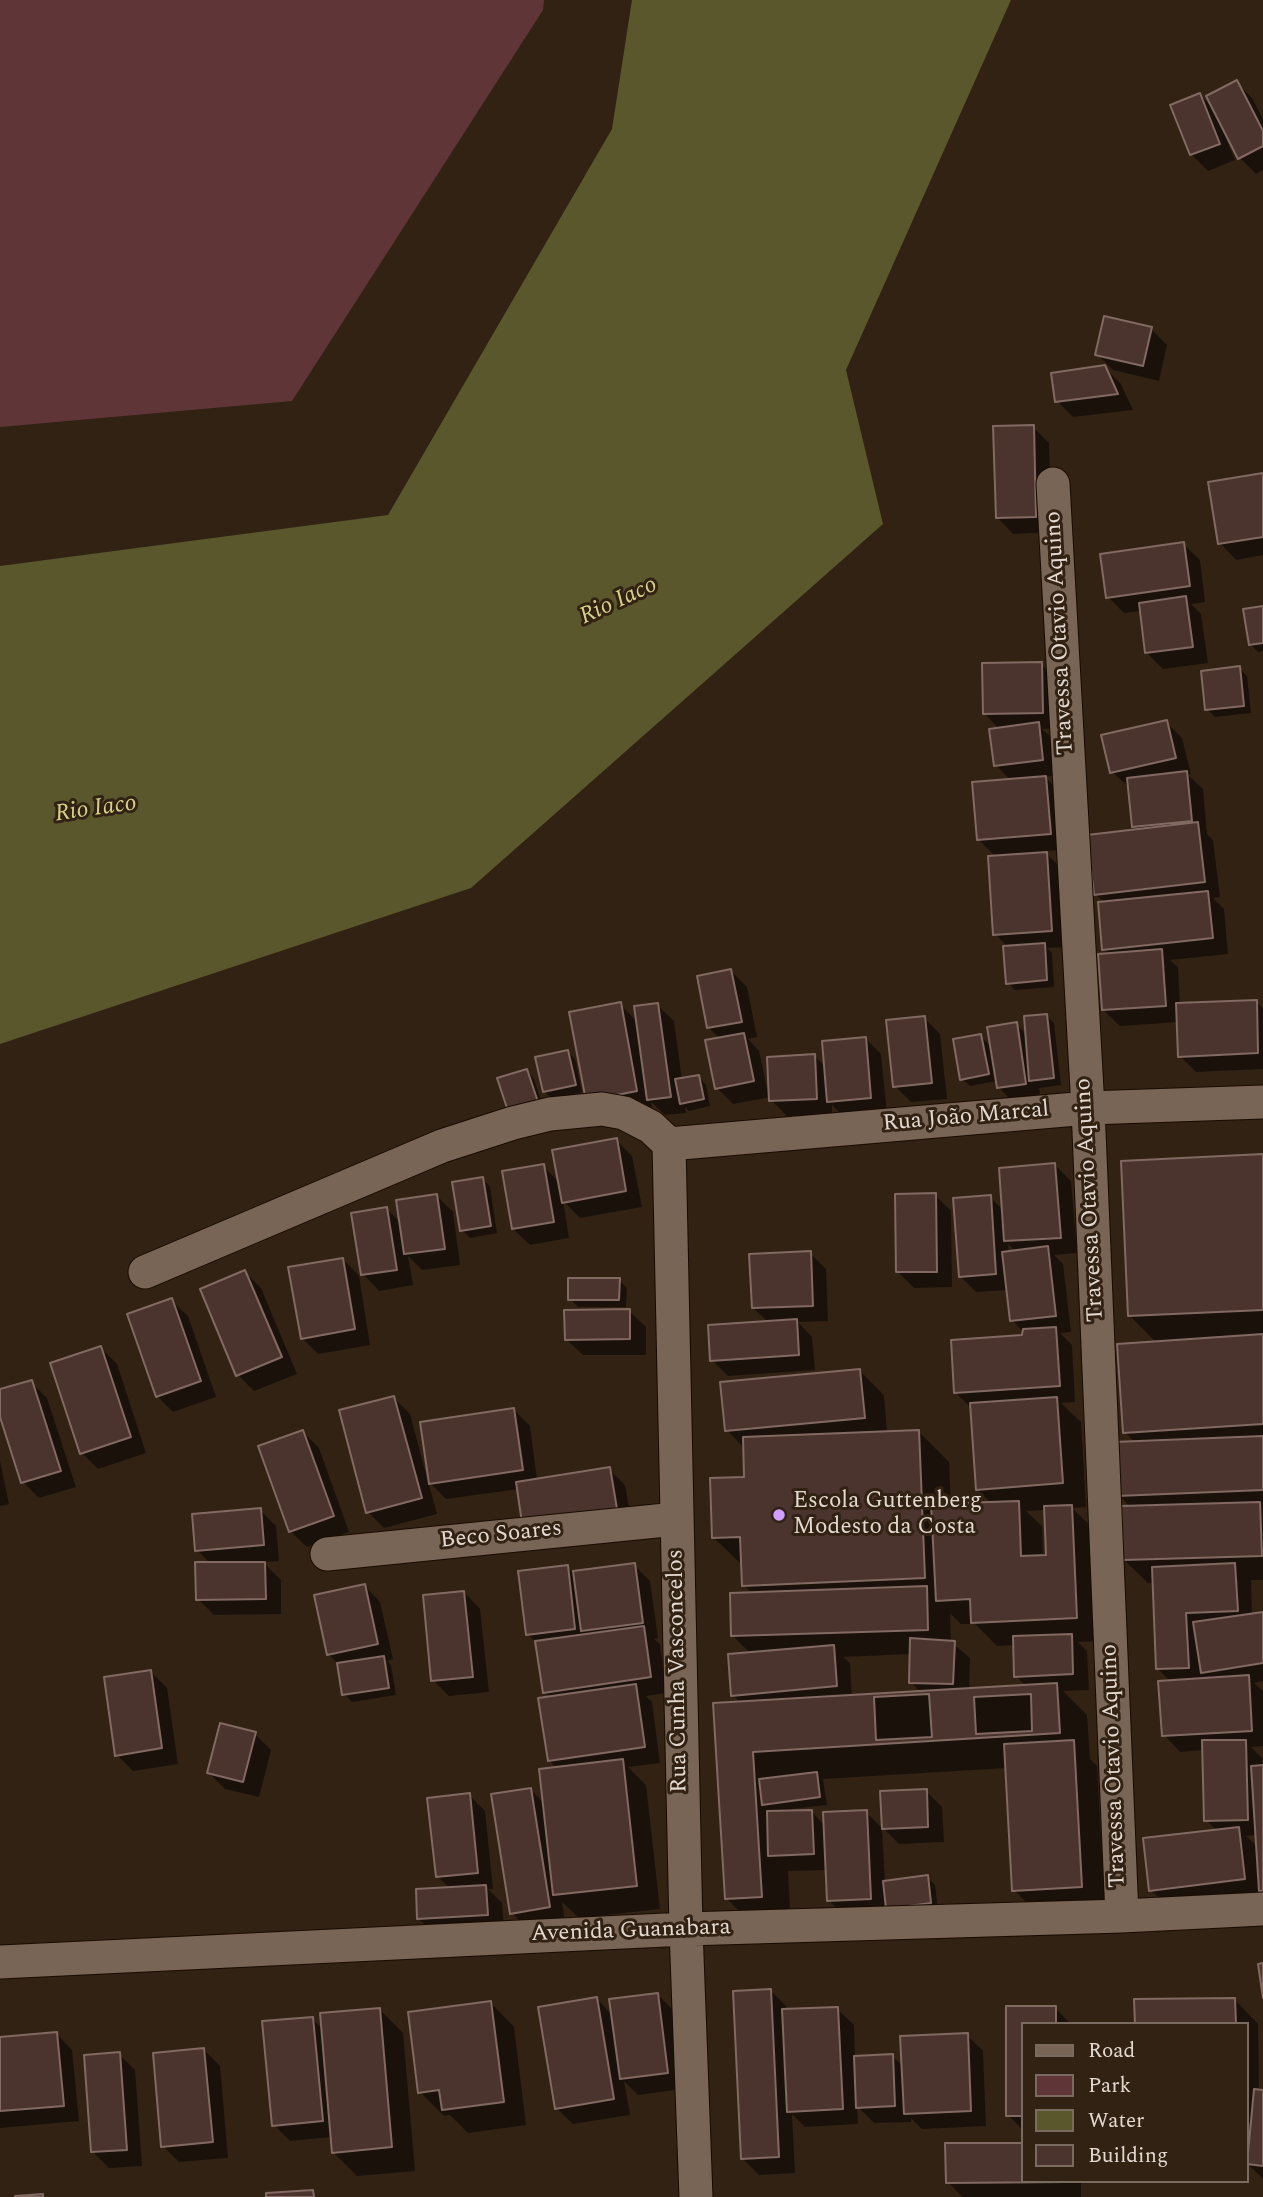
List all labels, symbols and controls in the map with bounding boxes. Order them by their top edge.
street label: Travessa Otavio Aquino [1041,510,1081,756]
water label: Rio Iaco [576,572,662,632]
water label: Rio Iaco [53,790,139,830]
street label: Travessa Otavio Aquino [1071,1077,1111,1323]
street label: Rua João Marcal [882,1097,1050,1139]
place label: Escola Guttenberg Modesto da Costa [793,1488,982,1542]
marker: Escola Guttenberg Modesto da Costa [771,1507,787,1523]
street label: Beco Soares [439,1516,563,1556]
street label: Rua Cunha Vasconcelos [663,1549,695,1793]
street label: Travessa Otavio Aquino [1097,1644,1133,1888]
street label: Avenida Guanabara [531,1915,731,1949]
legend [1021,2022,1249,2183]
text: Road [1088,2035,1135,2067]
text: Park [1088,2070,1131,2102]
text: Water [1088,2105,1144,2137]
text: Building [1088,2140,1168,2172]

